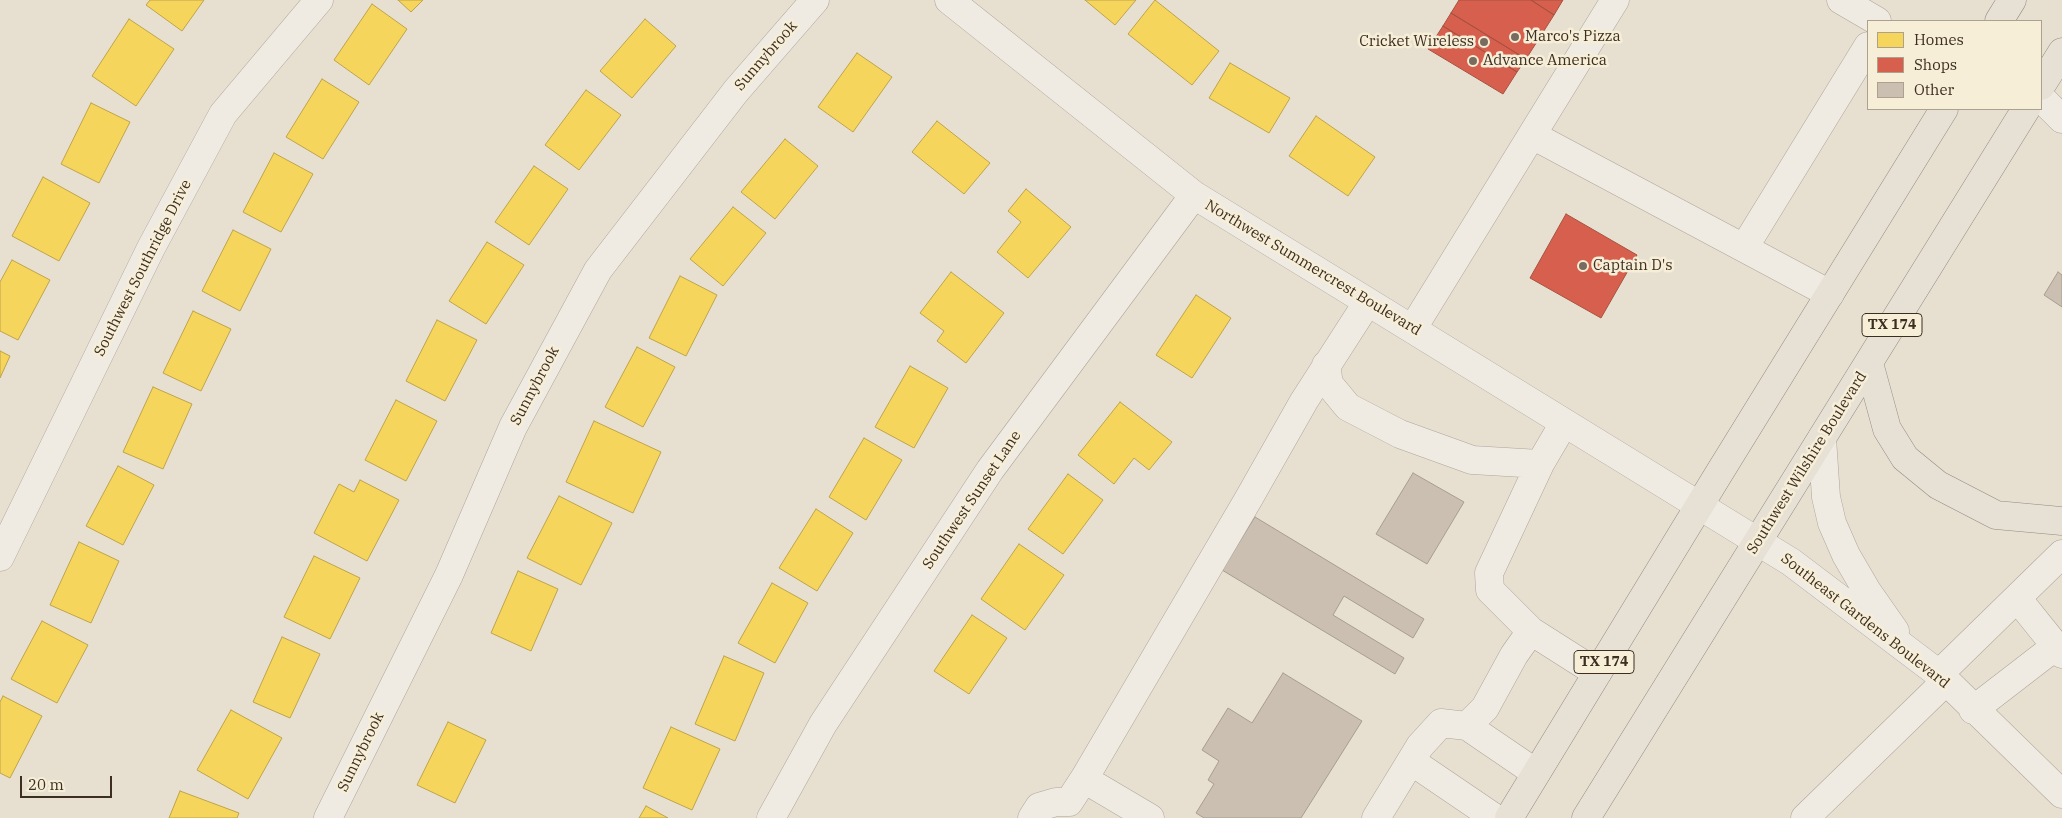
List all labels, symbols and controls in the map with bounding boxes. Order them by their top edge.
street label: Sunnybrook [731,17,801,95]
legend [1867,20,2042,110]
place label: Marco's Pizza [1525,28,1621,46]
text: Homes [1914,30,1964,49]
marker: Marco's Pizza [1509,31,1521,43]
place label: Cricket Wireless [1359,33,1474,51]
marker: Cricket Wireless [1478,36,1490,48]
place label: Advance America [1483,52,1607,70]
marker: Advance America [1467,55,1479,67]
text: Shops [1914,55,1957,74]
text: Other [1914,80,1954,99]
street label: Southwest Southridge Drive [91,177,195,359]
street label: Northwest Summercrest Boulevard [1202,196,1424,340]
place label: Captain D's [1593,257,1673,275]
marker: Captain D's [1577,260,1589,272]
road number: TX 174 [1862,314,1922,336]
street label: Sunnybrook [507,344,563,428]
street label: Southwest Wilshire Boulevard [1743,368,1871,558]
street label: Southwest Sunset Lane [919,427,1025,573]
street label: Southeast Gardens Boulevard [1777,550,1953,692]
road number: TX 174 [1574,650,1634,674]
street label: Sunnybrook [334,709,388,795]
scale bar [22,766,115,798]
text: 20 m [28,775,64,794]

